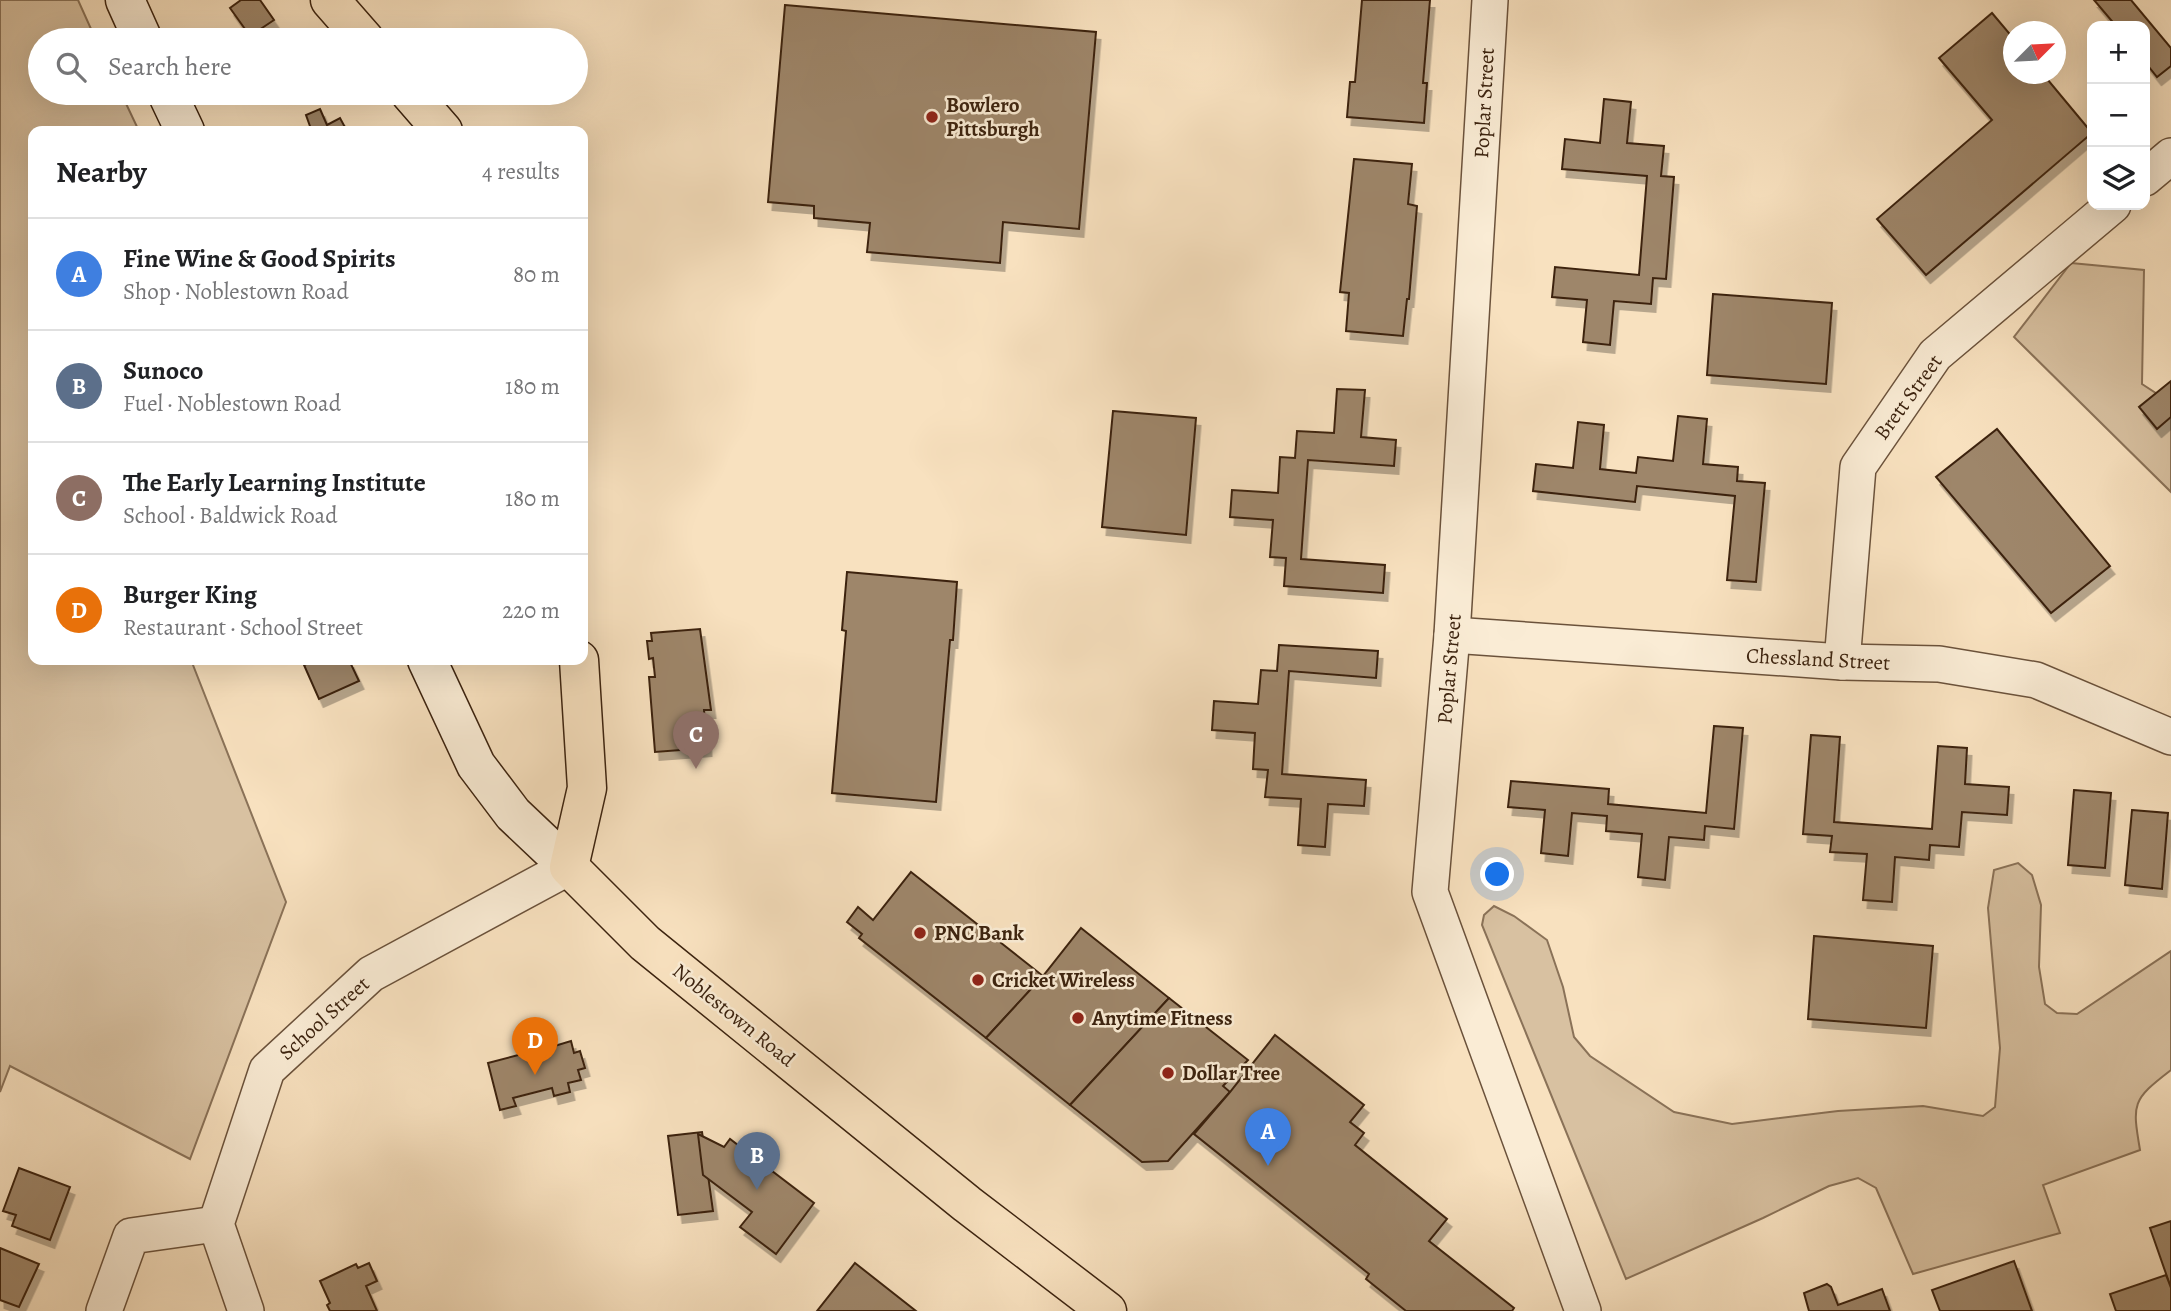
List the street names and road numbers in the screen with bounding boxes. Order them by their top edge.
street label: Poplar Street [1467,47,1501,159]
street label: Brett Street [1868,349,1949,445]
street label: Poplar Street [1430,612,1468,725]
street label: Chessland Street [1745,641,1891,677]
street label: Noblestown Road [667,957,802,1074]
street label: School Street [273,970,375,1066]

